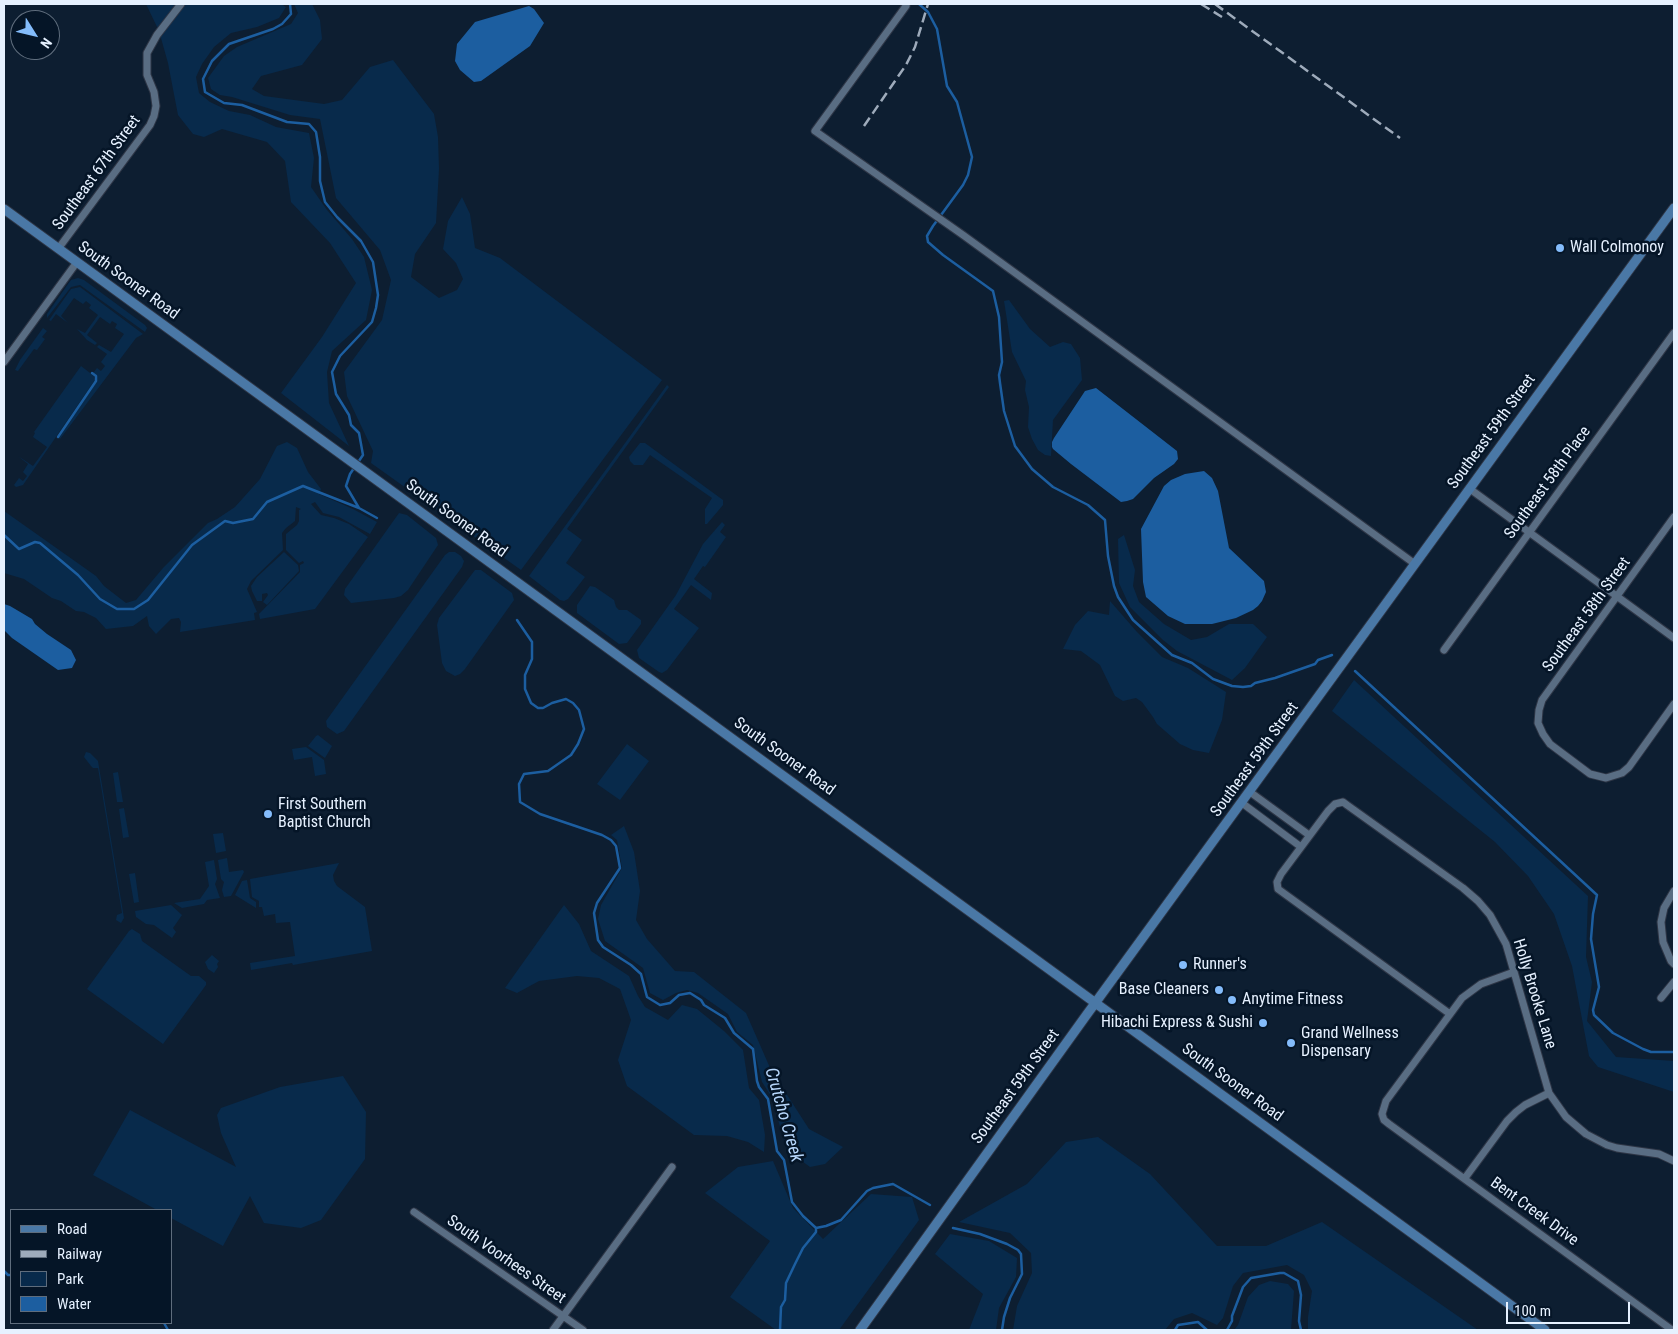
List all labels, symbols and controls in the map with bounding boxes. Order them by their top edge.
north arrow [10,10,60,60]
text: N [37,35,55,51]
street label: Southeast 67th Street [49,112,145,234]
street label: South Sooner Road [74,238,182,324]
place label: Wall Colmonoy [1570,238,1664,258]
marker: Wall Colmonoy [1554,242,1566,254]
street label: Southeast 59th Street [1444,371,1540,493]
street label: Southeast 58th Place [1501,423,1595,543]
street label: South Sooner Road [402,476,510,562]
street label: Southeast 58th Street [1539,554,1635,676]
street label: Southeast 59th Street [1207,699,1303,821]
street label: South Sooner Road [730,714,838,800]
place label: First Southern Baptist Church [278,795,371,833]
marker: First Southern Baptist Church [262,808,274,820]
street label: Holly Brooke Lane [1508,937,1560,1051]
place label: Runner's [1193,955,1247,975]
marker: Runner's [1177,959,1189,971]
place label: Base Cleaners [1119,980,1209,1000]
marker: Base Cleaners [1213,984,1225,996]
place label: Anytime Fitness [1242,990,1343,1010]
marker: Anytime Fitness [1226,994,1238,1006]
place label: Hibachi Express & Sushi [1101,1013,1253,1033]
marker: Hibachi Express & Sushi [1257,1017,1269,1029]
place label: Grand Wellness Dispensary [1301,1024,1399,1062]
street label: Southeast 59th Street [968,1026,1064,1148]
marker: Grand Wellness Dispensary [1285,1037,1297,1049]
street label: South Sooner Road [1178,1040,1286,1126]
water label: Crutcho Creek [759,1065,807,1165]
street label: Bent Creek Drive [1486,1174,1582,1250]
legend [10,1209,172,1324]
street label: South Voorhees Street [443,1212,569,1308]
text: Road [57,1220,87,1238]
text: Railway [57,1245,102,1263]
text: Park [57,1270,84,1288]
scale bar [1508,1292,1632,1324]
text: Water [57,1295,91,1313]
text: 100 m [1514,1302,1551,1320]

